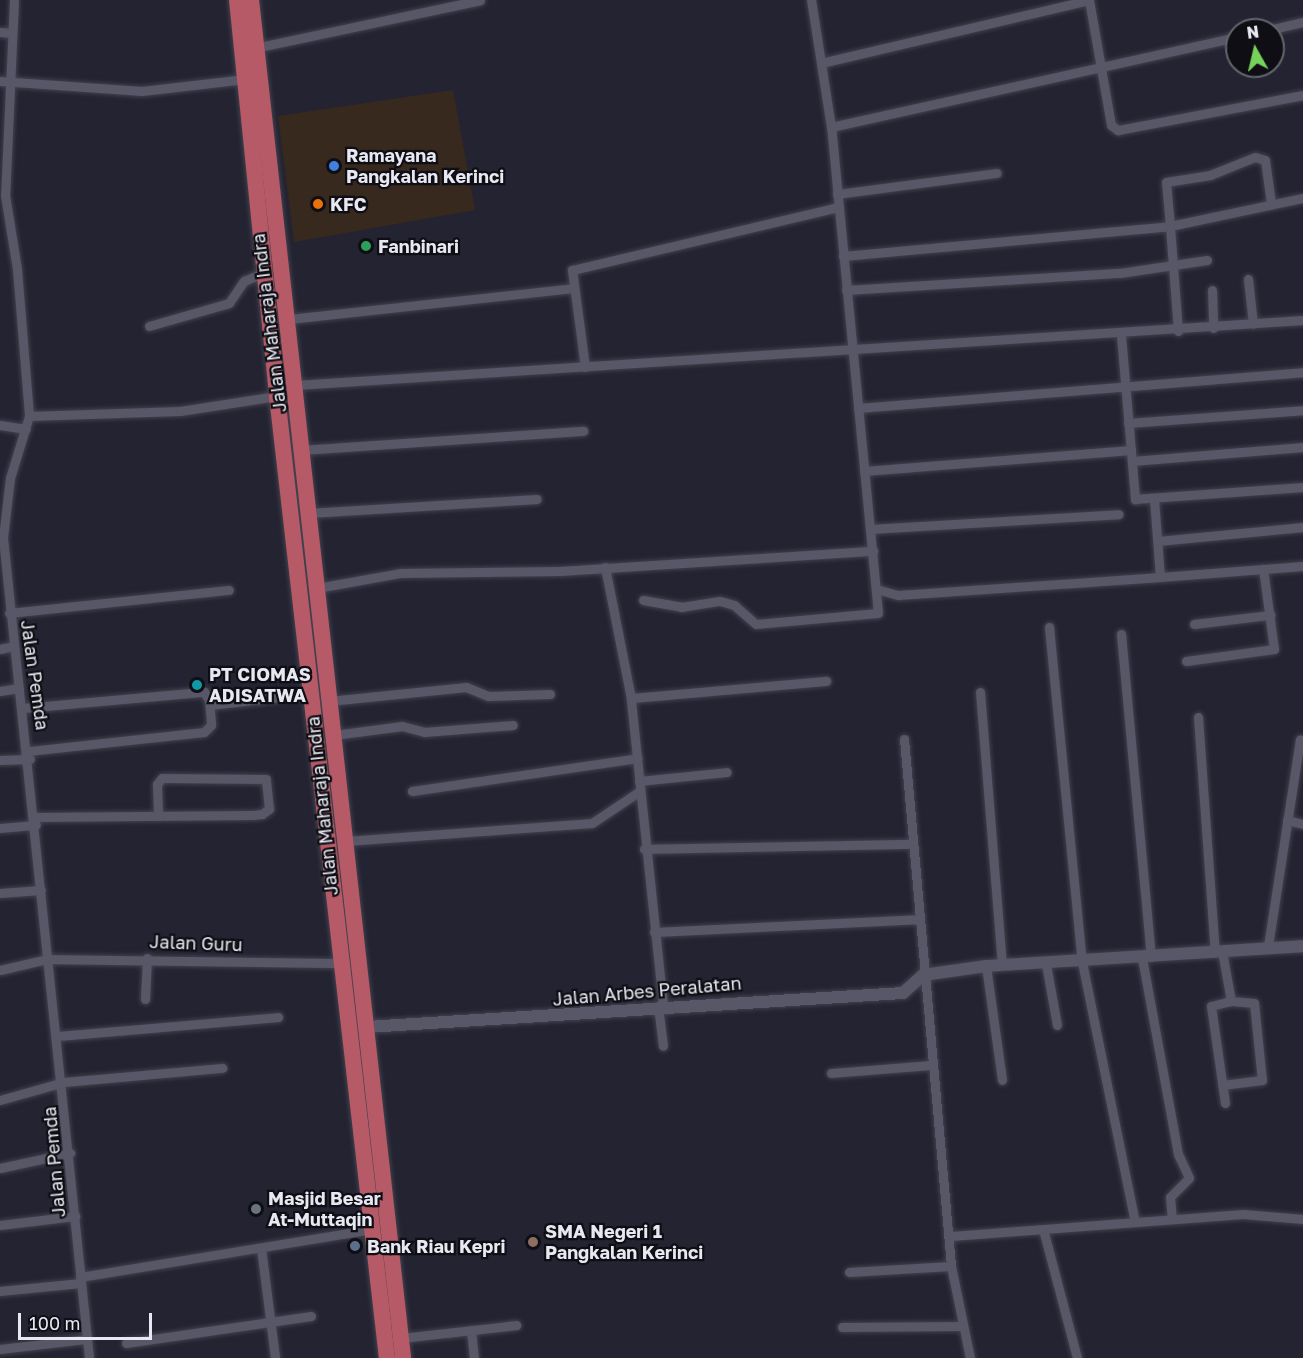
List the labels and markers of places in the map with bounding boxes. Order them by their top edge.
place label: Ramayana Pangkalan Kerinci [346,145,504,188]
marker: Ramayana Pangkalan Kerinci [327,159,341,173]
place label: KFC [330,193,367,215]
marker: KFC [311,197,325,211]
place label: Fanbinari [378,235,459,257]
marker: Fanbinari [359,239,373,253]
place label: PT CIOMAS ADISATWA [209,664,311,706]
marker: PT CIOMAS ADISATWA [190,678,204,692]
place label: Masjid Besar At-Muttaqin [268,1188,381,1230]
marker: Masjid Besar At-Muttaqin [249,1202,263,1216]
place label: SMA Negeri 1 Pangkalan Kerinci [545,1221,703,1264]
place label: Bank Riau Kepri [367,1235,505,1257]
marker: SMA Negeri 1 Pangkalan Kerinci [526,1235,540,1249]
marker: Bank Riau Kepri [348,1239,362,1253]

